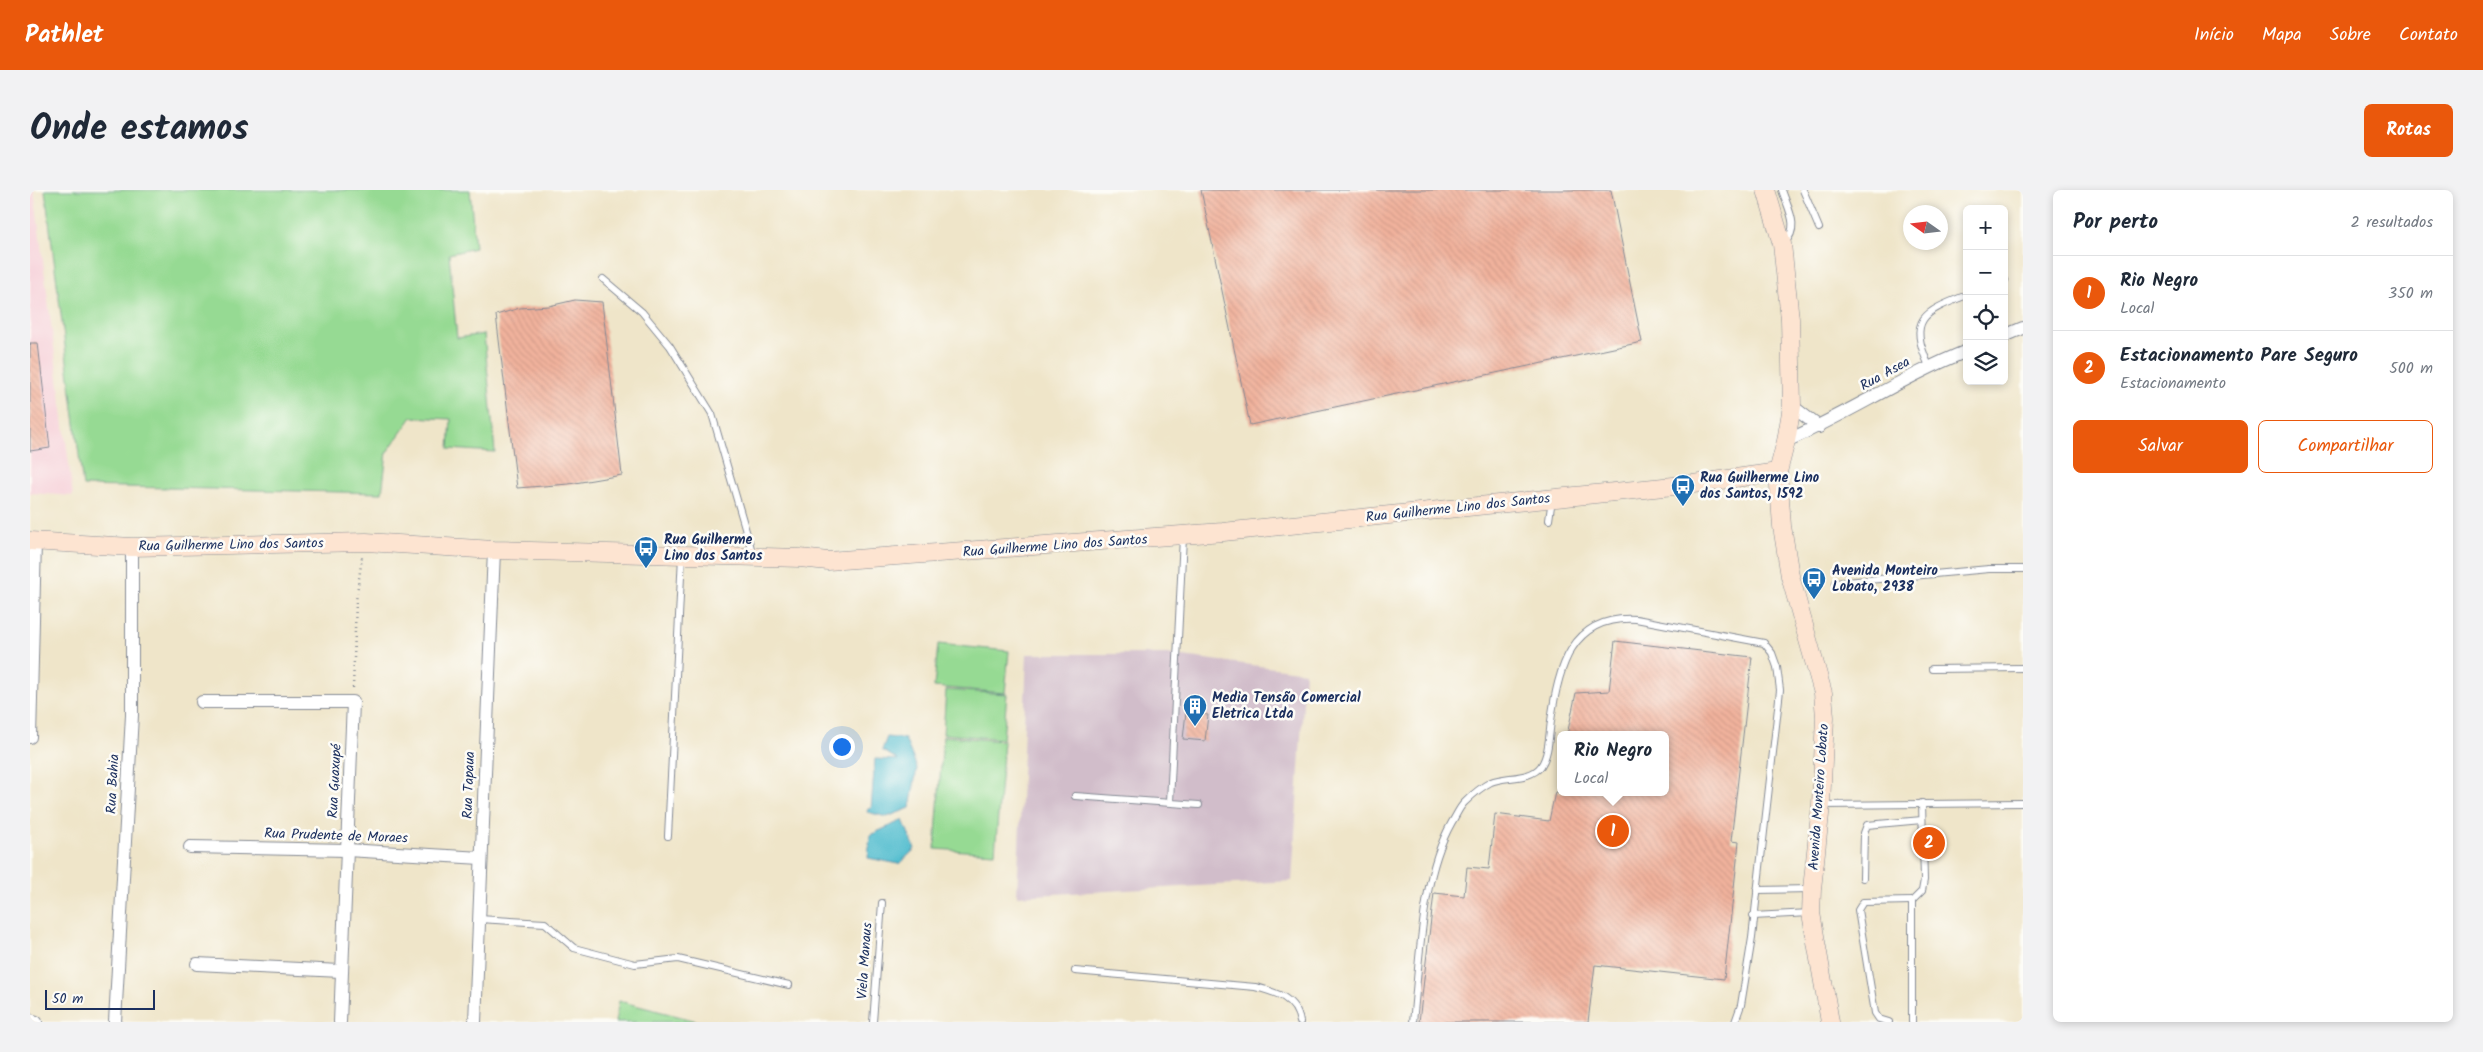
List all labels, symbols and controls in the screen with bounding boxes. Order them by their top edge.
text: Pathlet [25,16,104,55]
text: Início [2194,21,2234,50]
text: Mapa [2262,21,2302,50]
text: Sobre [2330,21,2371,50]
text: Contato [2399,21,2458,50]
text: Onde estamos [30,102,249,158]
button: Rotas [2364,104,2453,157]
north arrow [1903,205,1948,250]
map controls [1963,205,2008,385]
button: + [1963,205,2008,250]
text: Por perto [2073,206,2158,239]
text: 2 resultados [2351,210,2433,235]
button: − [1963,250,2008,295]
text: Rio Negro [2120,266,2198,296]
text: 1 [2087,281,2091,306]
text: 350 m [2388,281,2433,306]
button: locate [1963,295,2008,340]
text: Local [2120,296,2155,321]
button: layers [1963,340,2008,385]
text: Estacionamento Pare Seguro [2120,341,2358,371]
street label: Rua Asea [1856,351,1914,397]
text: 2 [2084,356,2094,381]
text: 500 m [2389,356,2433,381]
text: Estacionamento [2120,371,2226,396]
button: Salvar [2073,420,2248,473]
button: Compartilhar [2258,420,2433,473]
place label: Rua Guilherme Lino dos Santos, 1592 [1700,467,1820,505]
bus stop icon: Rua Guilherme Lino dos Santos, 1592 [1670,473,1696,507]
street label: Rua Guilherme Lino dos Santos [1365,487,1551,529]
place label: Rua Guilherme Lino dos Santos [664,529,763,567]
street label: Rua Guilherme Lino dos Santos [962,529,1148,563]
street label: Rua Guilherme Lino dos Santos [138,532,324,558]
bus stop icon: Rua Guilherme Lino dos Santos [633,535,659,569]
place label: Avenida Monteiro Lobato, 2938 [1832,560,1939,598]
bus stop icon: Avenida Monteiro Lobato, 2938 [1801,566,1827,600]
place label: Media Tensão Comercial Eletrica Ltda [1212,687,1361,725]
building icon: Media Tensão Comercial Eletrica Ltda [1182,693,1208,727]
street label: Avenida Monteiro Lobato [1803,723,1835,871]
popup [1557,731,1669,796]
your location [829,734,855,760]
text: Rio Negro [1574,736,1652,766]
street label: Rua Guaxupé [322,742,348,819]
street label: Rua Tapaua [457,751,481,819]
street label: Rua Bahia [100,753,126,815]
text: Local [1574,766,1608,791]
pin: 1 [1597,812,1629,850]
street label: Rua Prudente de Moraes [264,822,408,850]
pin: 2 [1913,824,1945,862]
street label: Viela Manaus [851,922,879,1000]
scale bar [45,987,155,1010]
text: 50 m [52,988,83,1010]

